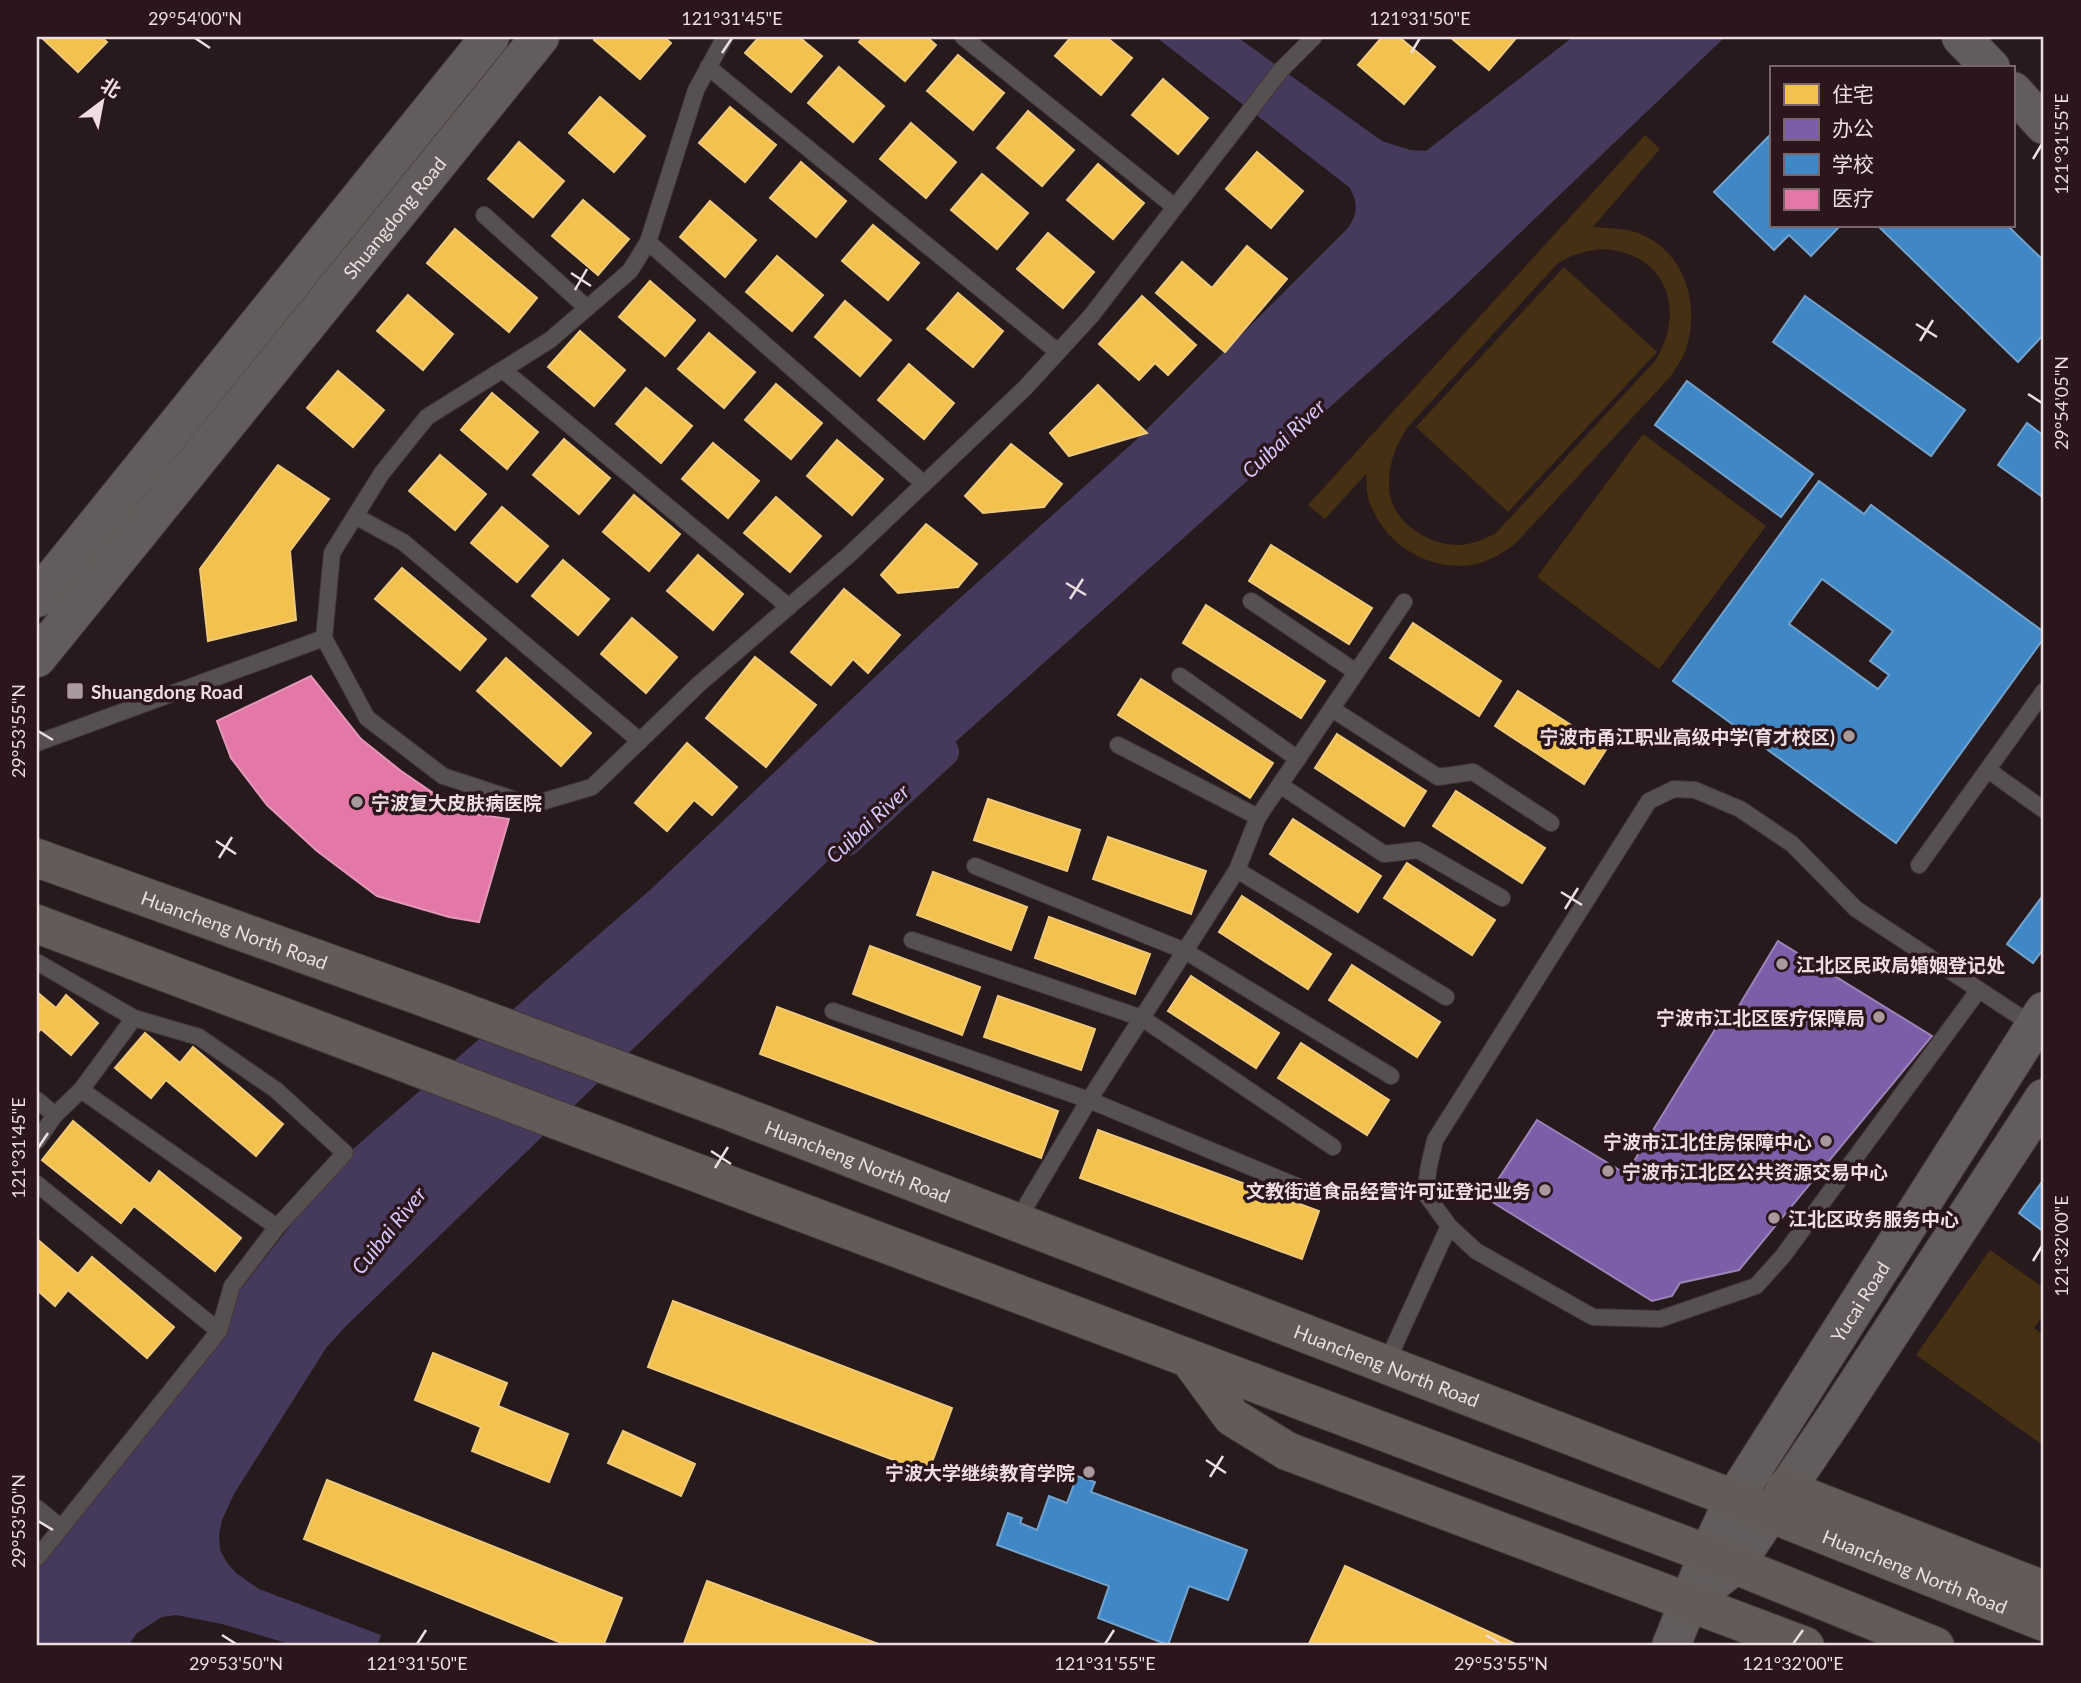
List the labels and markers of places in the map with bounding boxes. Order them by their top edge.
place label: Shuangdong Road [91,680,243,703]
marker: Shuangdong Road [65,681,85,701]
place label: 宁波市甬江职业高级中学(育才校区) [1540,725,1835,748]
marker: 宁波市甬江职业高级中学(育才校区) [1841,728,1857,744]
place label: 宁波复大皮肤病医院 [371,791,542,814]
marker: 宁波复大皮肤病医院 [349,794,365,810]
place label: 江北区民政局婚姻登记处 [1796,953,2005,976]
marker: 江北区民政局婚姻登记处 [1774,956,1790,972]
place label: 宁波市江北区医疗保障局 [1656,1006,1865,1029]
marker: 宁波市江北区医疗保障局 [1871,1009,1887,1025]
place label: 宁波市江北住房保障中心 [1603,1130,1812,1153]
marker: 宁波市江北住房保障中心 [1818,1133,1834,1149]
place label: 宁波市江北区公共资源交易中心 [1622,1160,1888,1183]
marker: 宁波市江北区公共资源交易中心 [1600,1163,1616,1179]
place label: 文教街道食品经营许可证登记业务 [1246,1179,1531,1202]
marker: 文教街道食品经营许可证登记业务 [1537,1182,1553,1198]
place label: 江北区政务服务中心 [1788,1207,1959,1230]
marker: 江北区政务服务中心 [1766,1210,1782,1226]
place label: 宁波大学继续教育学院 [885,1461,1075,1484]
marker: 宁波大学继续教育学院 [1081,1464,1097,1480]

